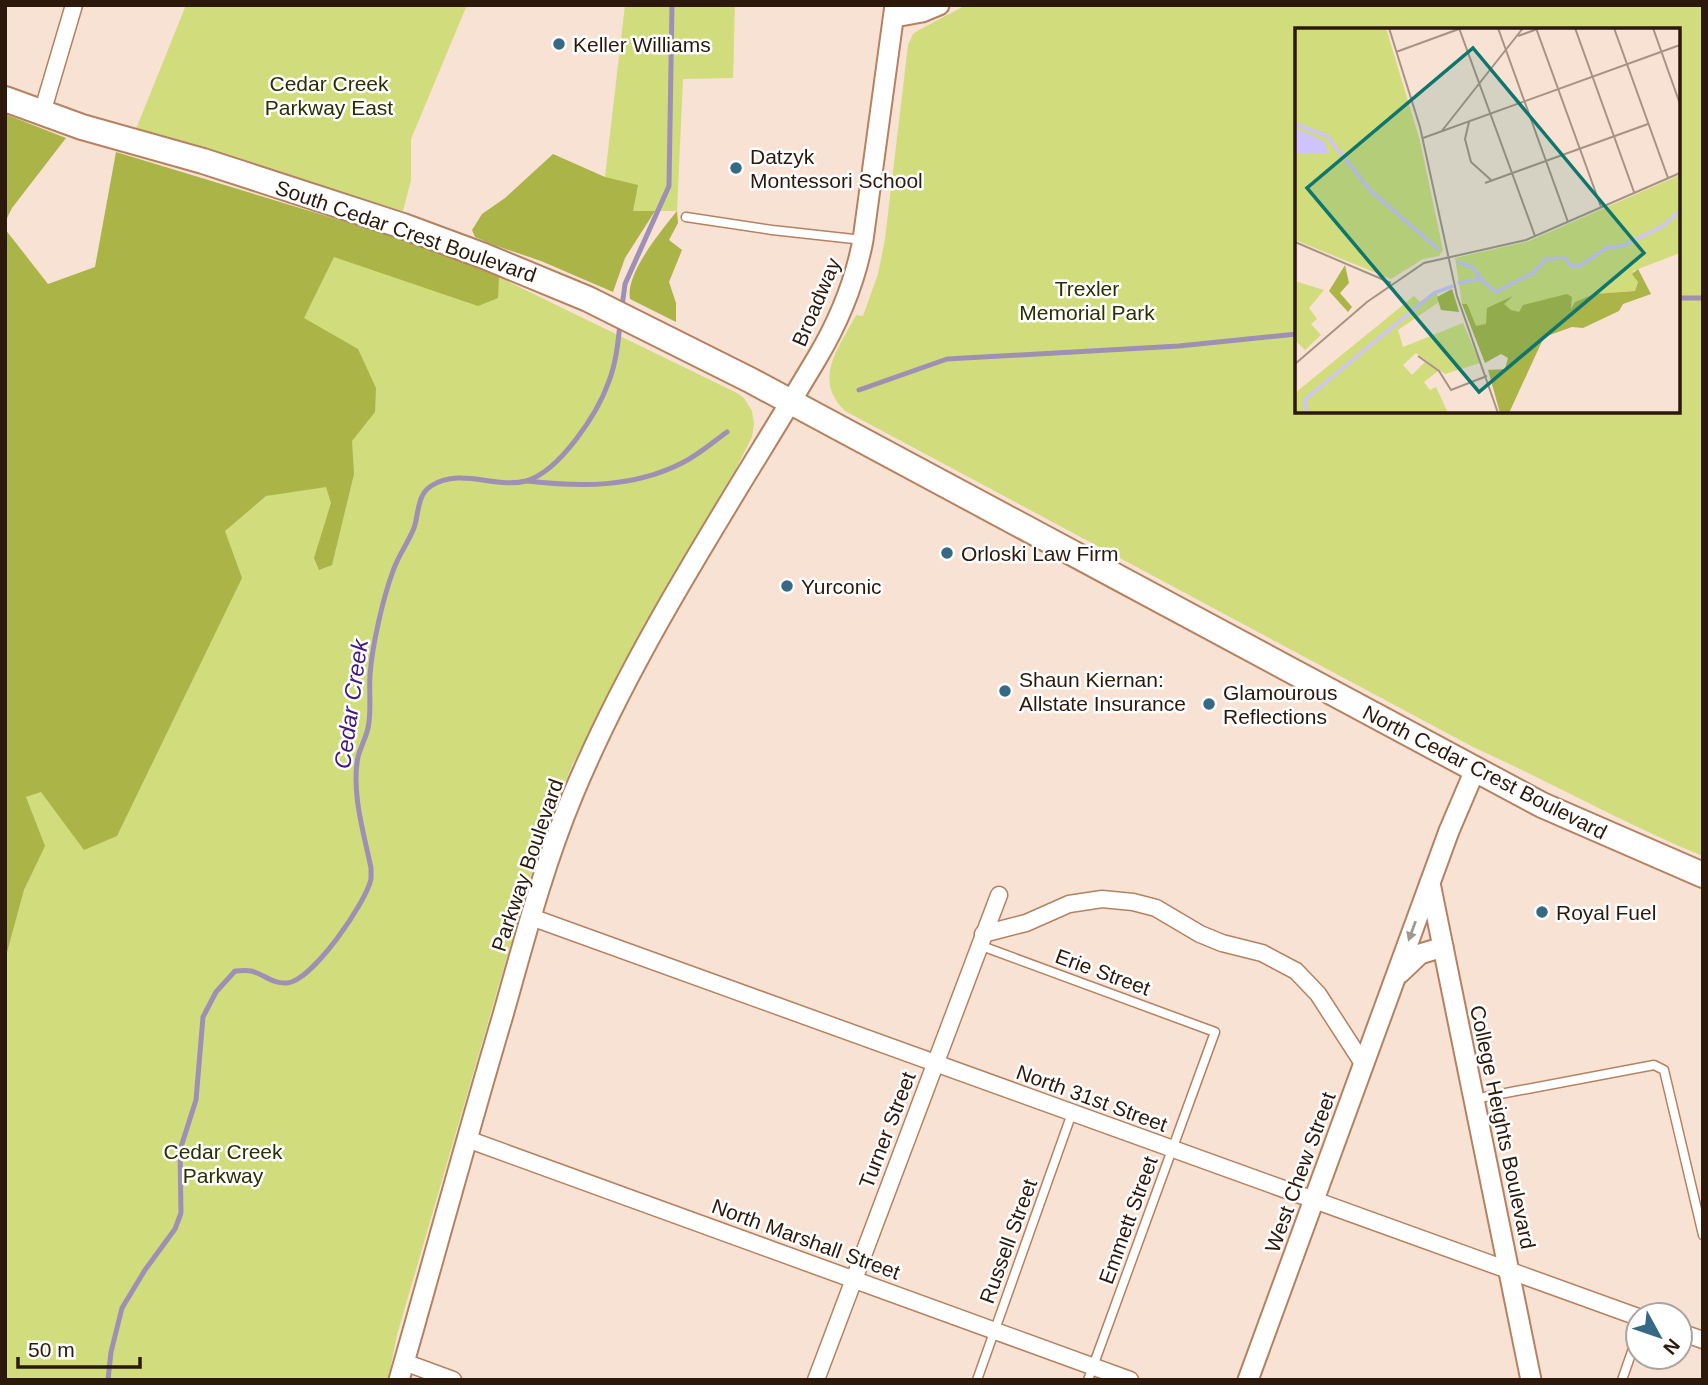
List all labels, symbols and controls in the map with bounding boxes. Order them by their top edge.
inset map [1295,28,1680,413]
place label: Keller Williams [573,33,711,56]
marker: Keller Williams [551,36,567,52]
park label: Cedar Creek Parkway East [265,72,393,119]
place label: Datzyk Montessori School [750,145,923,192]
marker: Datzyk Montessori School [728,160,744,176]
street label: South Cedar Crest Boulevard [273,175,539,287]
street label: Broadway [787,254,845,349]
park label: Trexler Memorial Park [1019,277,1155,324]
place label: Orloski Law Firm [961,542,1119,565]
marker: Orloski Law Firm [939,545,955,561]
place label: Yurconic [801,575,882,598]
marker: Yurconic [779,578,795,594]
water label: Cedar Creek [329,636,373,770]
place label: Shaun Kiernan: Allstate Insurance [1019,668,1186,715]
place label: Glamourous Reflections [1223,681,1337,728]
marker: Shaun Kiernan: Allstate Insurance [997,683,1013,699]
marker: Glamourous Reflections [1201,696,1217,712]
street label: North Cedar Crest Boulevard [1359,700,1611,844]
street label: Parkway Boulevard [487,776,567,954]
place label: Royal Fuel [1556,901,1656,924]
marker: Royal Fuel [1534,904,1550,920]
one-way arrow [1407,921,1418,942]
street label: Erie Street [1052,944,1154,1000]
street label: College Heights Boulevard [1466,1003,1540,1251]
street label: North 31st Street [1013,1060,1171,1136]
street label: Turner Street [854,1068,920,1192]
street label: West Chew Street [1260,1089,1340,1255]
park label: Cedar Creek Parkway [163,1140,283,1187]
street label: Emmett Street [1094,1153,1162,1287]
street label: Russell Street [975,1175,1041,1306]
street label: North Marshall Street [709,1194,903,1284]
north arrow [1624,1301,1694,1371]
scale bar [18,1326,140,1370]
text: N [1659,1335,1684,1359]
text: 50 m [28,1338,75,1361]

